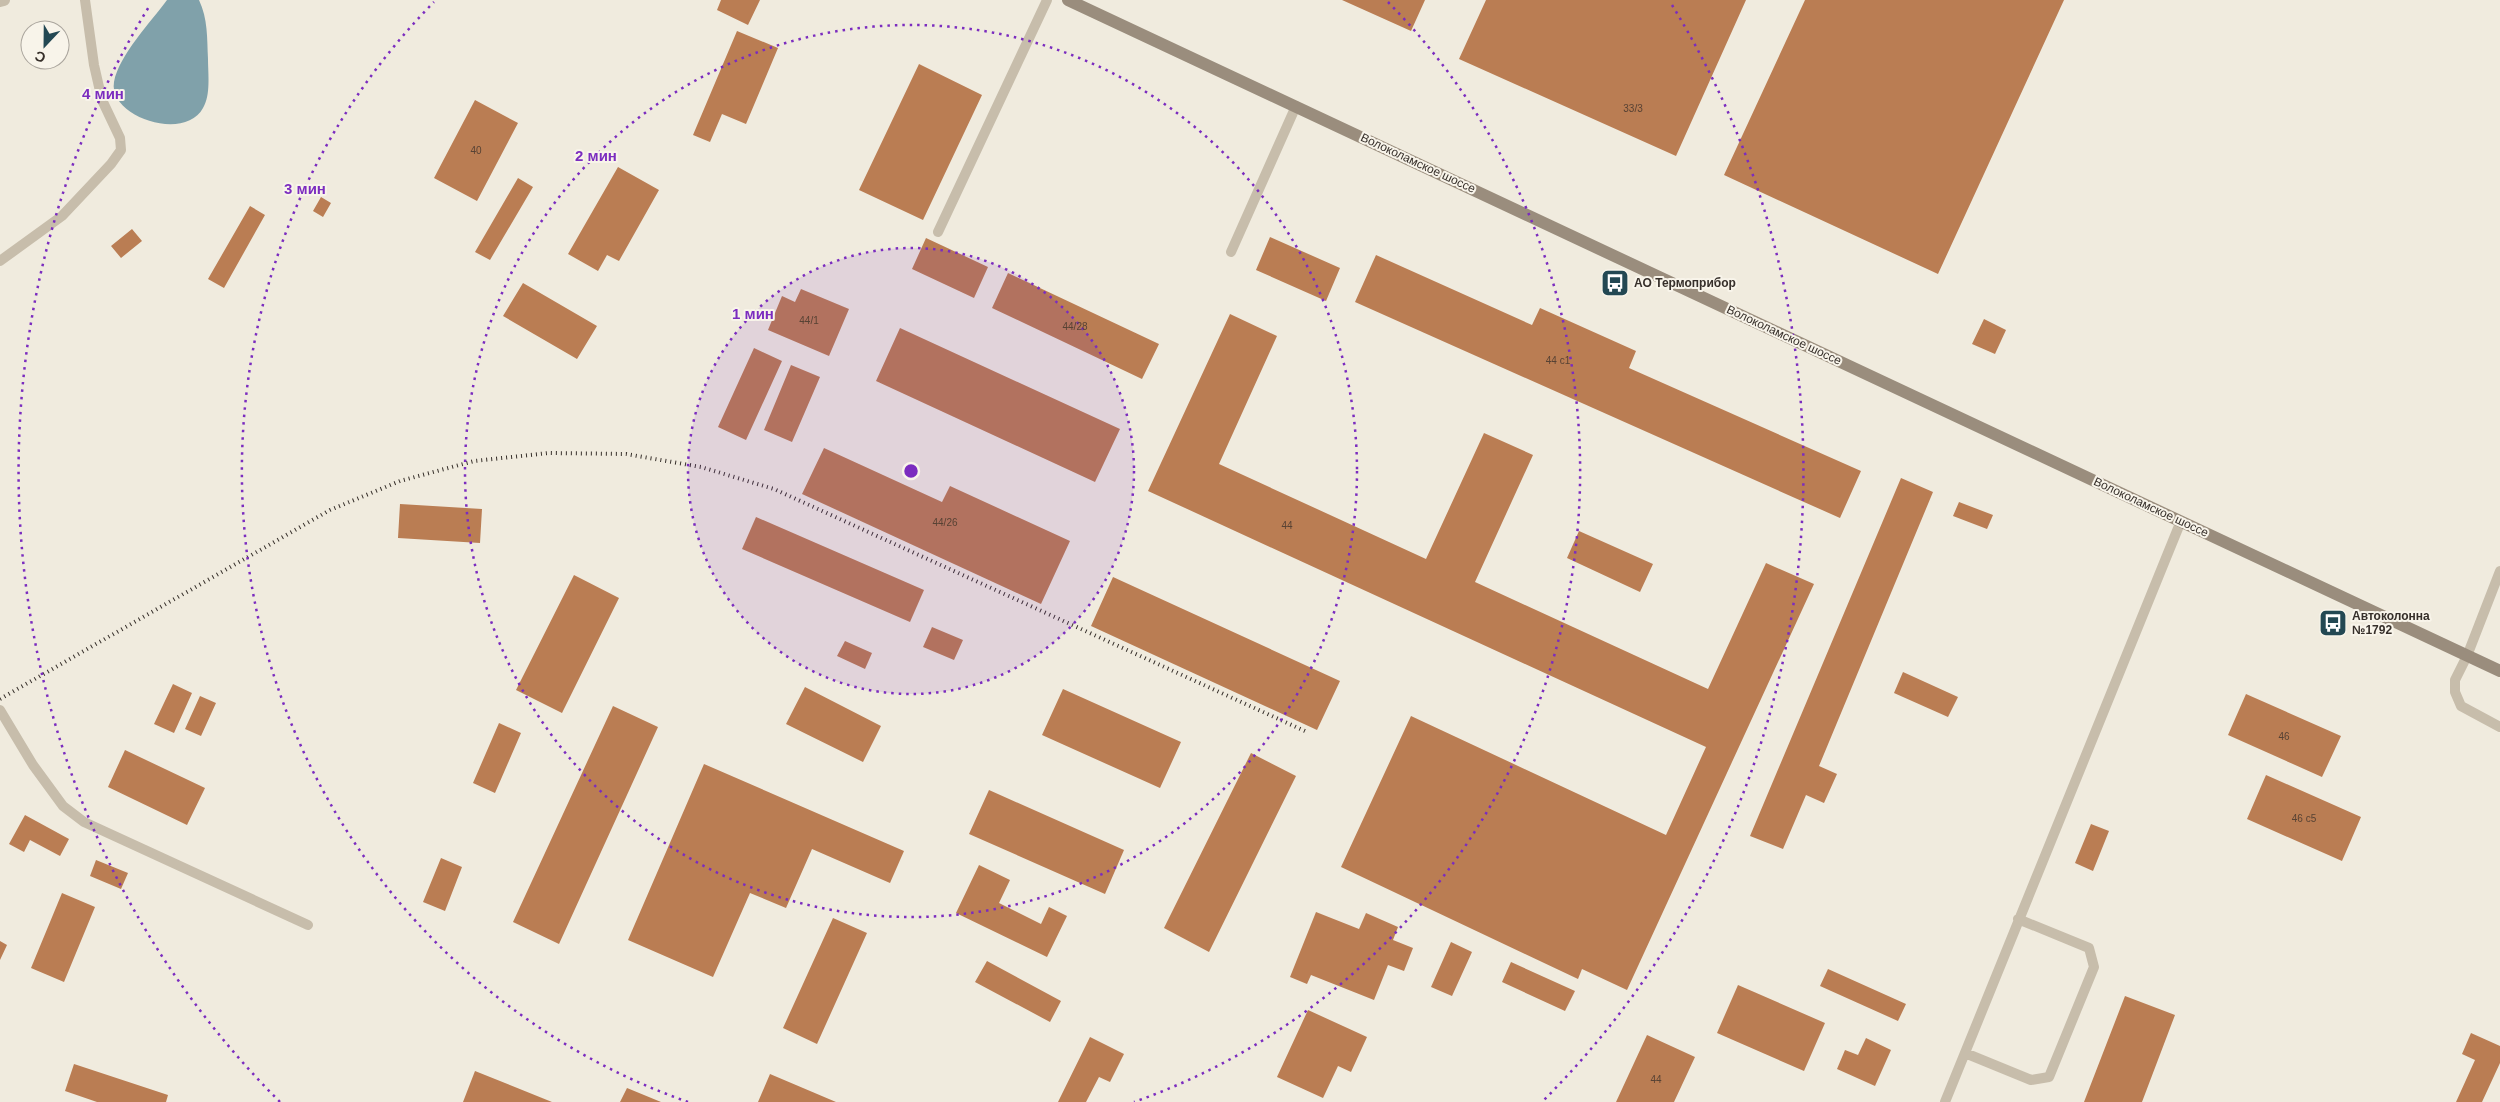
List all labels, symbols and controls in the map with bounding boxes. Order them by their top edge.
north arrow [20,20,70,70]
text: С [32,48,48,66]
text: 4 мин [82,85,124,102]
house number: 33/3 [1623,103,1643,114]
street label: Волоколамское шоссе [1358,130,1478,196]
house number: 40 [470,145,482,156]
text: 2 мин [575,147,617,164]
text: 3 мин [284,180,326,197]
bus stop icon: АО Термоприбор [1600,268,1630,298]
place label: АО Термоприбор [1634,276,1736,290]
street label: Волоколамское шоссе [1724,302,1844,368]
text: 1 мин [732,305,774,322]
house number: 44/1 [799,315,819,326]
house number: 44/28 [1062,321,1088,332]
house number: 44 с1 [1546,355,1571,366]
centre of rings [902,462,920,480]
street label: Волоколамское шоссе [2091,474,2211,540]
house number: 44/26 [932,517,958,528]
house number: 44 [1281,520,1293,531]
bus stop icon: Автоколонна №1792 [2318,608,2348,638]
place label: Автоколонна №1792 [2352,609,2430,637]
house number: 46 [2278,731,2290,742]
house number: 46 с5 [2292,813,2317,824]
house number: 44 [1650,1074,1662,1085]

